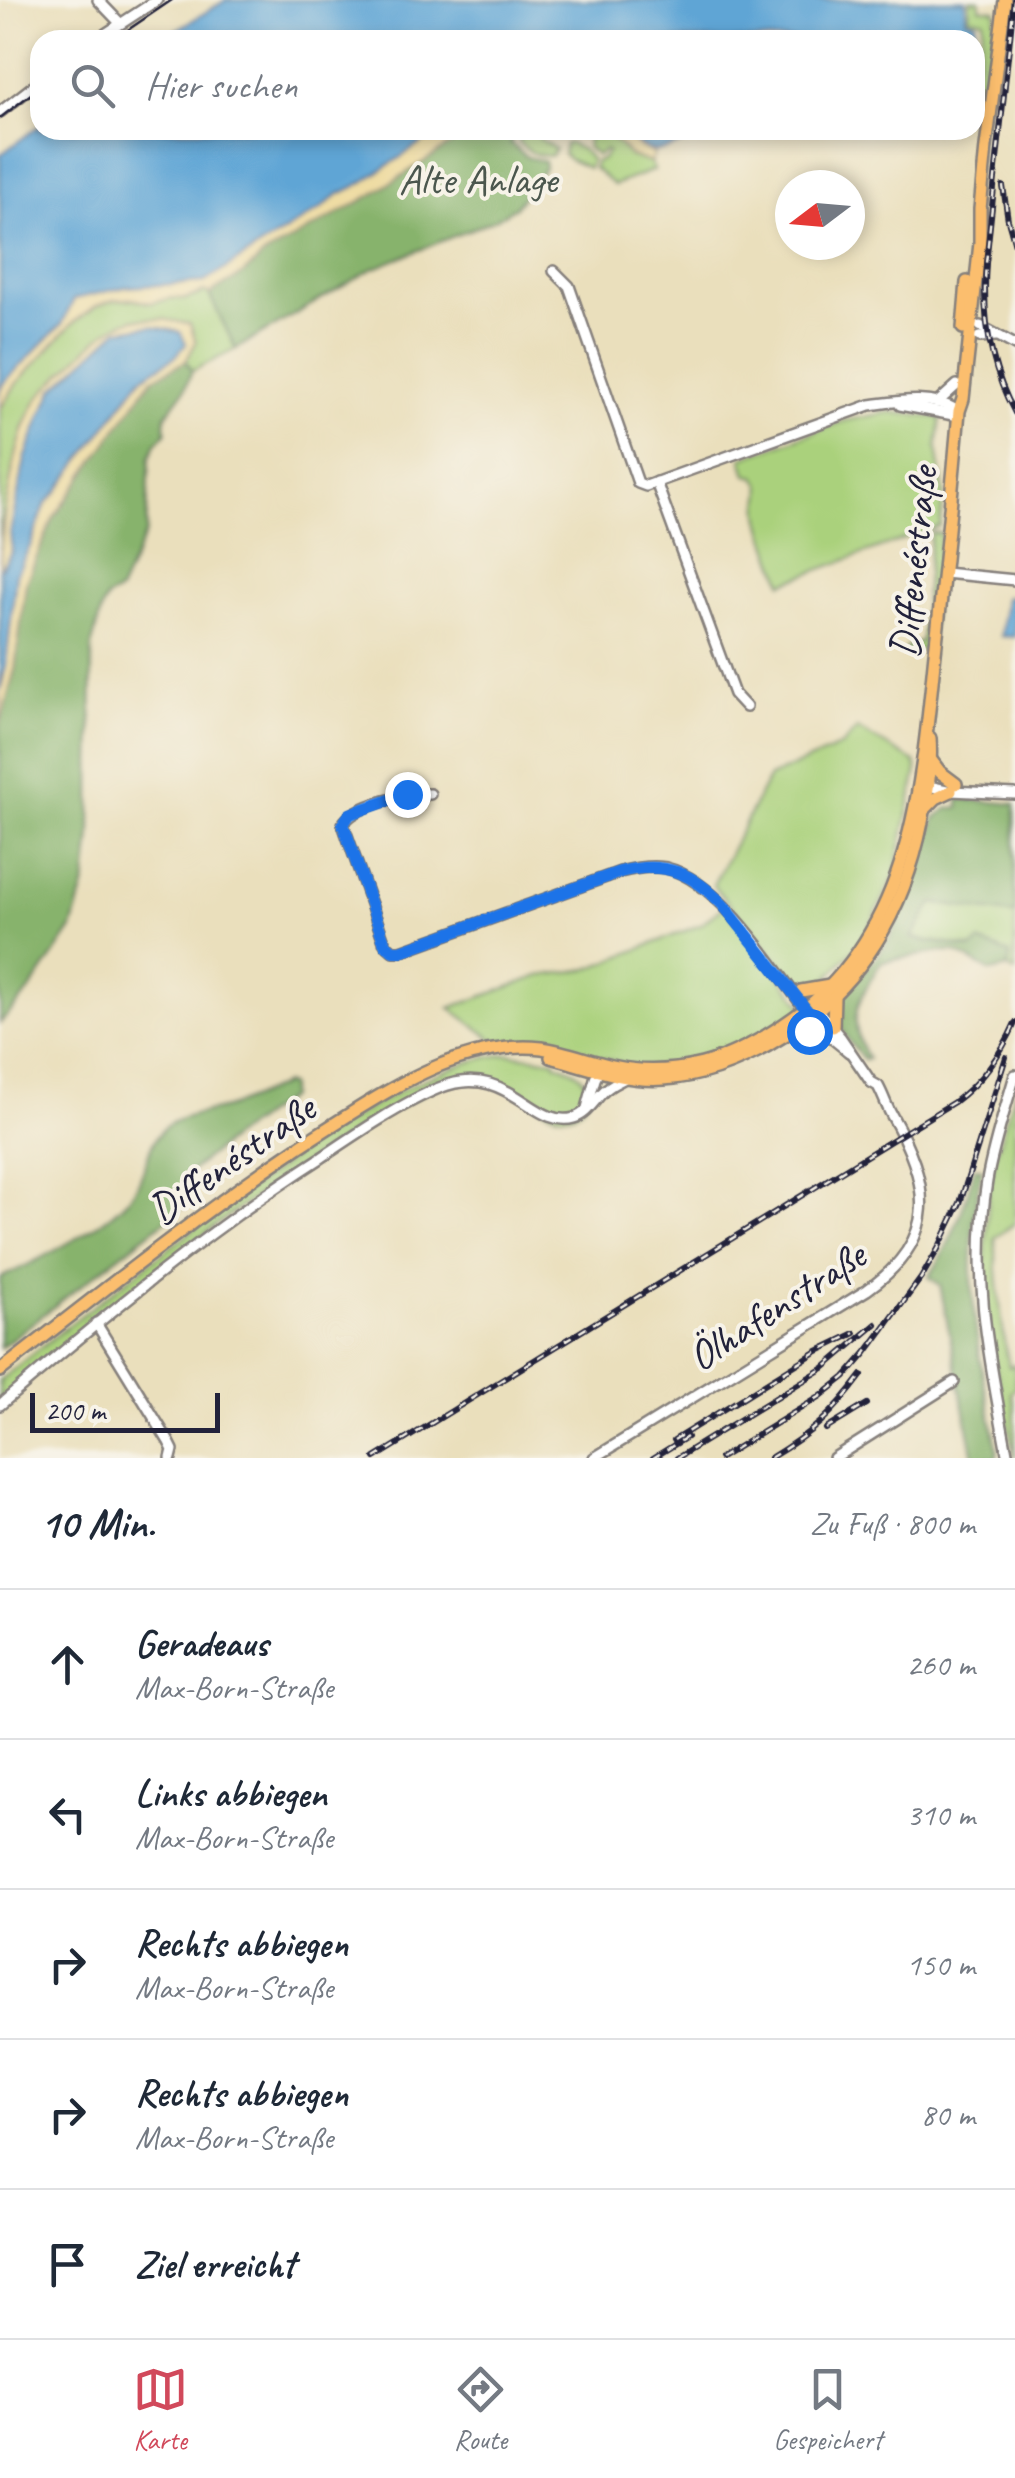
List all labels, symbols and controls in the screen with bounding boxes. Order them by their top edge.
search box [30,30,985,140]
icon: search [65,58,120,113]
text: Hier suchen [145,62,297,109]
park label: Alte Anlage [399,153,560,206]
north arrow [775,170,865,260]
street label: Diffenéstraße [877,461,950,660]
route end [385,772,431,818]
route start [787,1009,833,1055]
street label: Diffenéstraße [138,1081,328,1236]
street label: Ölhafenstraße [678,1227,878,1383]
scale bar [30,1388,220,1432]
text: 200 m [45,1393,105,1428]
text: 10 Min. [40,1497,155,1550]
text: Zu Fuß · 800 m [810,1503,975,1544]
text: Geradeaus [135,1620,268,1667]
icon: ahead [40,1637,95,1692]
text: 260 m [906,1644,975,1685]
text: Max-Born-Straße [135,1667,333,1708]
text: Links abbiegen [135,1770,327,1817]
icon: left [40,1787,95,1842]
text: 310 m [906,1794,975,1835]
text: Max-Born-Straße [135,1817,333,1858]
text: Rechts abbiegen [135,1920,348,1967]
icon: right [40,1937,95,1992]
text: 150 m [906,1944,975,1985]
text: Max-Born-Straße [135,1967,333,2008]
text: Rechts abbiegen [135,2070,348,2117]
icon: right [40,2087,95,2142]
text: 80 m [921,2094,975,2135]
text: Max-Born-Straße [135,2117,333,2158]
icon: arrive [40,2237,95,2292]
text: Ziel erreicht [135,2241,295,2288]
tab: Karte [133,2362,188,2457]
tab: Route [453,2362,508,2457]
tab: Gespeichert [773,2362,882,2457]

